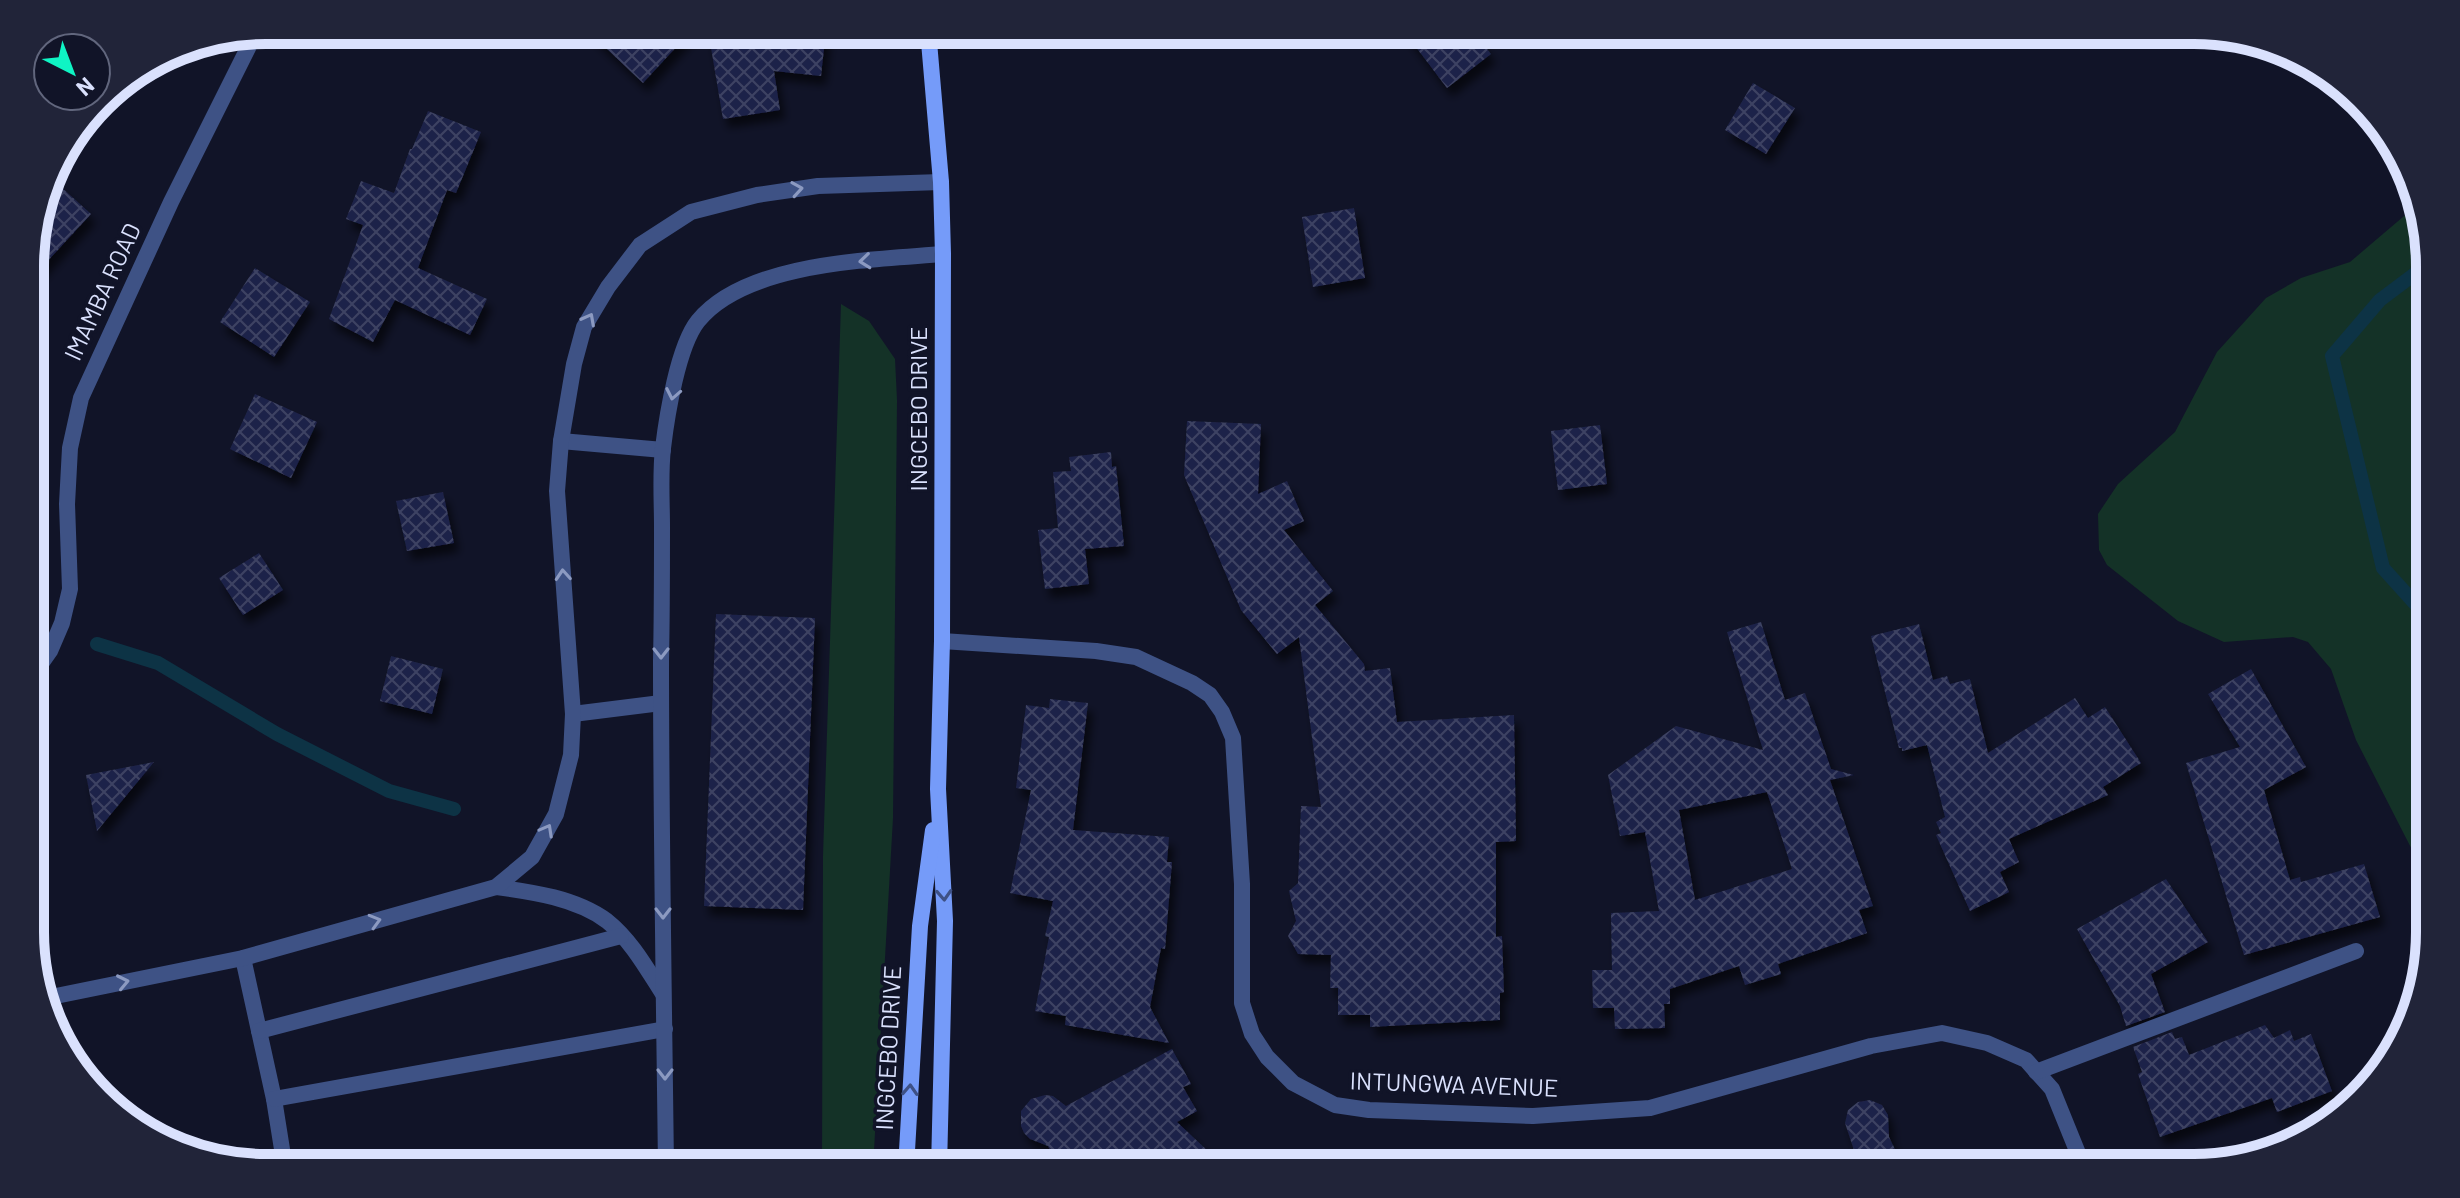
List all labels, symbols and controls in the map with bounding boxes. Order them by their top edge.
north arrow [32,32,112,112]
text: N [72,73,100,102]
one-way arrow [790,181,804,198]
street label: IMAMBA ROAD [57,218,146,365]
one-way arrow [858,253,871,270]
one-way arrow [579,313,595,328]
street label: INGCEBO DRIVE [903,326,932,492]
one-way arrow [666,387,683,401]
one-way arrow [555,568,572,581]
one-way arrow [652,647,670,660]
one-way arrow [537,825,553,839]
one-way arrow [935,889,952,902]
one-way arrow [654,907,672,920]
one-way arrow [368,913,382,930]
street label: INGCEBO DRIVE [869,965,906,1131]
one-way arrow [116,974,129,991]
street label: INTUNGWA AVENUE [1349,1065,1559,1102]
one-way arrow [656,1068,674,1081]
one-way arrow [901,1083,918,1096]

